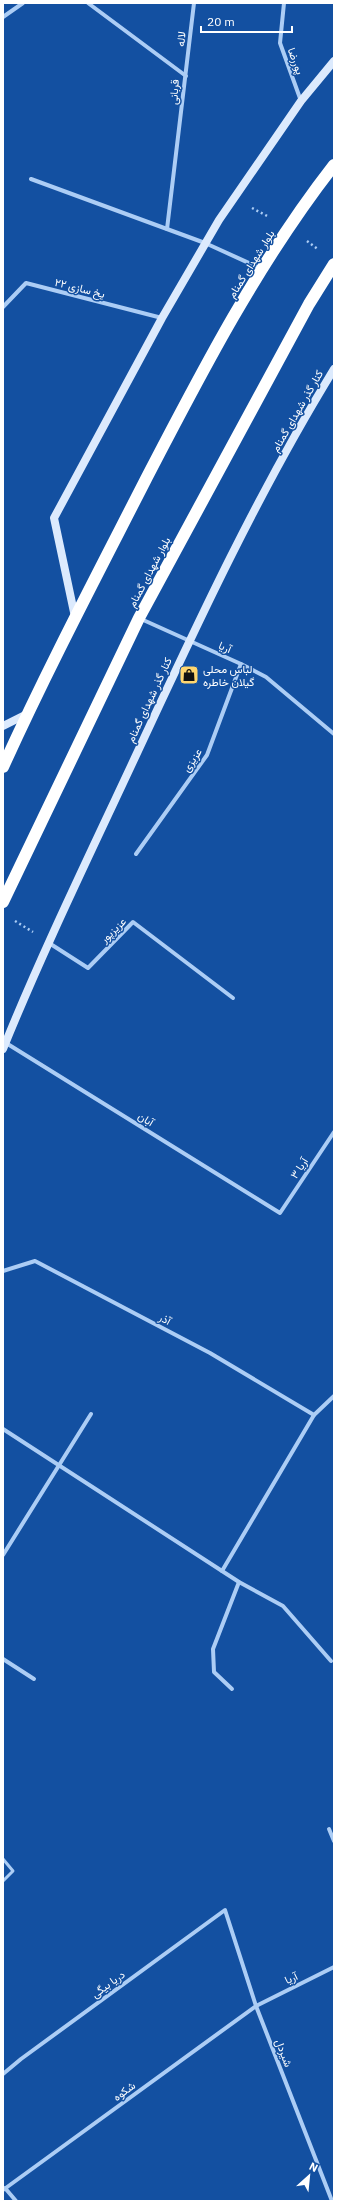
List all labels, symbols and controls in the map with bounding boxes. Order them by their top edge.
scale bar [201,8,292,34]
text: 20 m [207,14,235,29]
street label: لاله [173,31,189,47]
street label: پوررضا [284,46,307,77]
street label: قربانی [166,79,182,105]
street label: بلوار شهدای گمنام [224,227,278,301]
street label: یخ سازی ۲۲ [53,275,107,302]
street label: کنار گذر شهدای گمنام [268,368,327,455]
street label: بلوار شهدای گمنام [125,534,174,610]
street label: آریا [216,638,235,656]
street label: کنار گذر شهدای گمنام [123,655,176,745]
place label: لباس محلی گیلان خاطره [203,662,255,689]
shop icon: لباس محلی گیلان خاطره [178,664,200,686]
street label: عزیزی [179,745,205,775]
street label: عزیزپور [96,914,130,947]
street label: آبان [135,1109,158,1130]
street label: آریا ۳ [287,1154,312,1181]
street label: آذر [156,1310,175,1329]
street label: دریا بیگی [89,1967,127,2001]
street label: آریا [282,1968,301,1987]
street label: شیردل [272,2037,296,2069]
street label: شکوه [110,2078,138,2104]
north arrow [289,2156,329,2196]
text: N [307,2159,320,2175]

